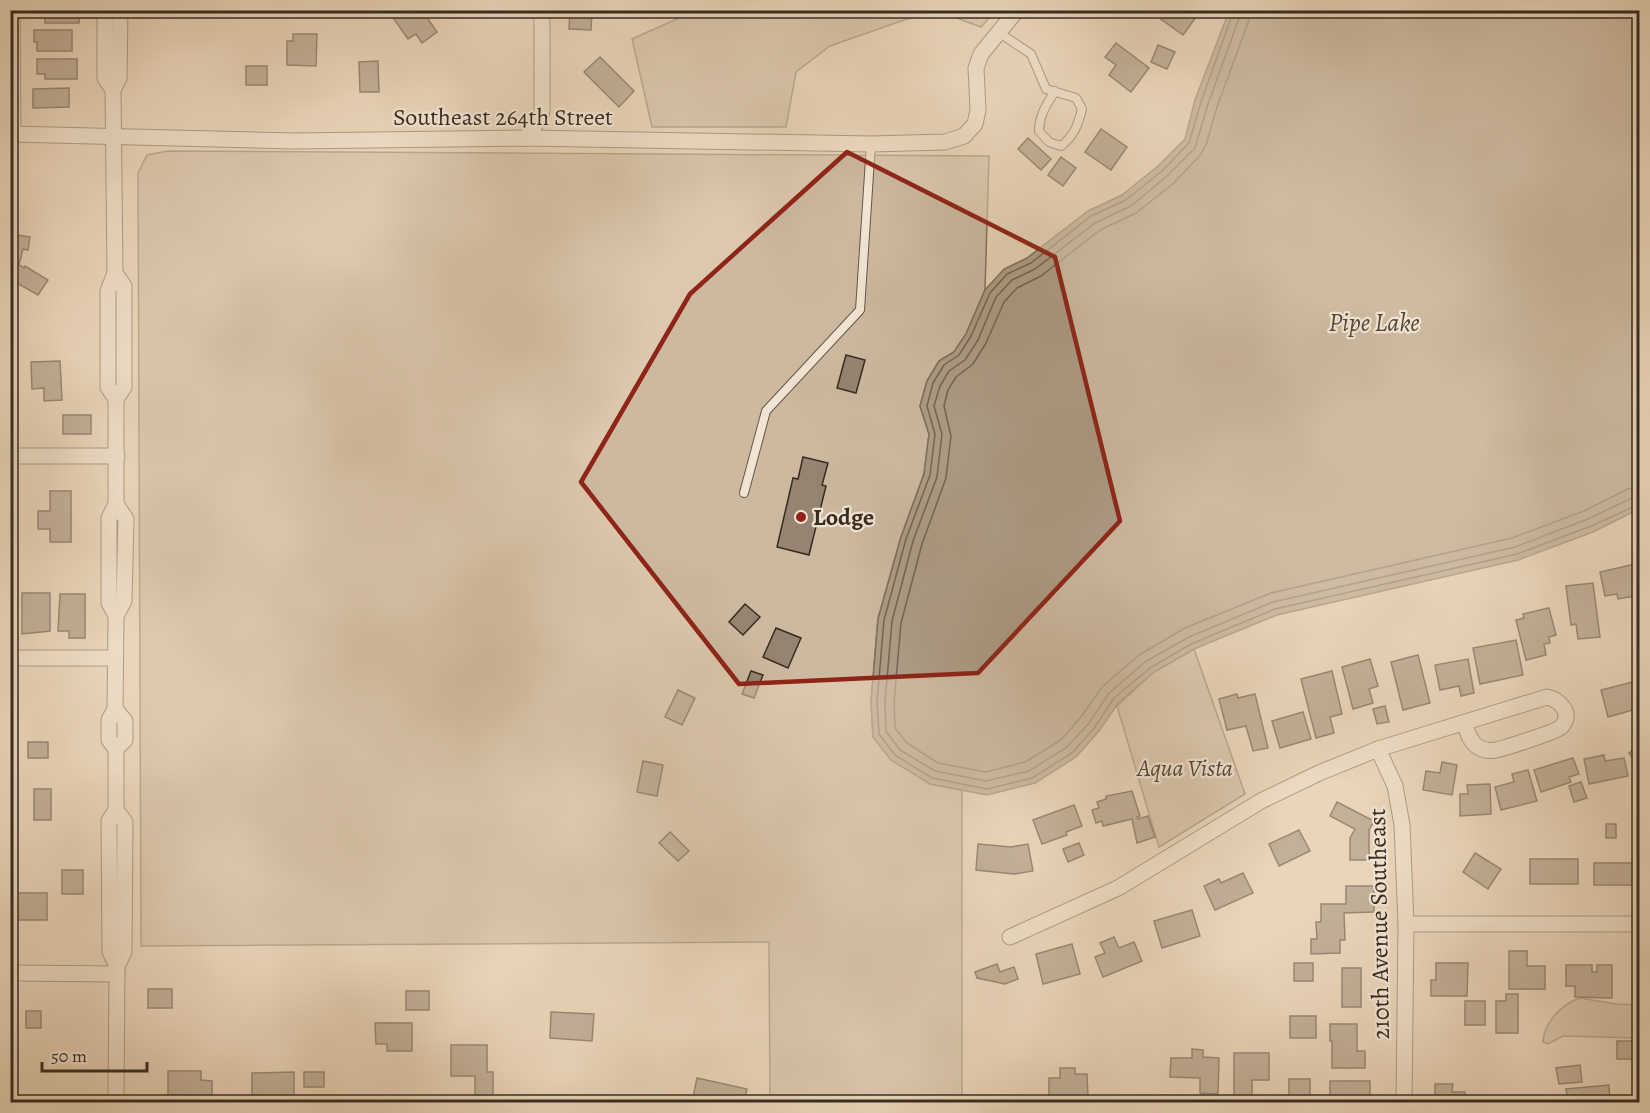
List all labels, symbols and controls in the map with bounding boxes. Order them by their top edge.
street label: Southeast 264th Street [393,101,613,133]
water label: Pipe Lake [1328,305,1420,340]
place label: Lodge [813,501,874,533]
marker: Lodge [794,510,808,524]
park label: Aqua Vista [1135,752,1233,784]
street label: 210th Avenue Southeast [1361,808,1397,1040]
scale bar [42,1035,147,1073]
text: 50 m [51,1044,87,1068]

